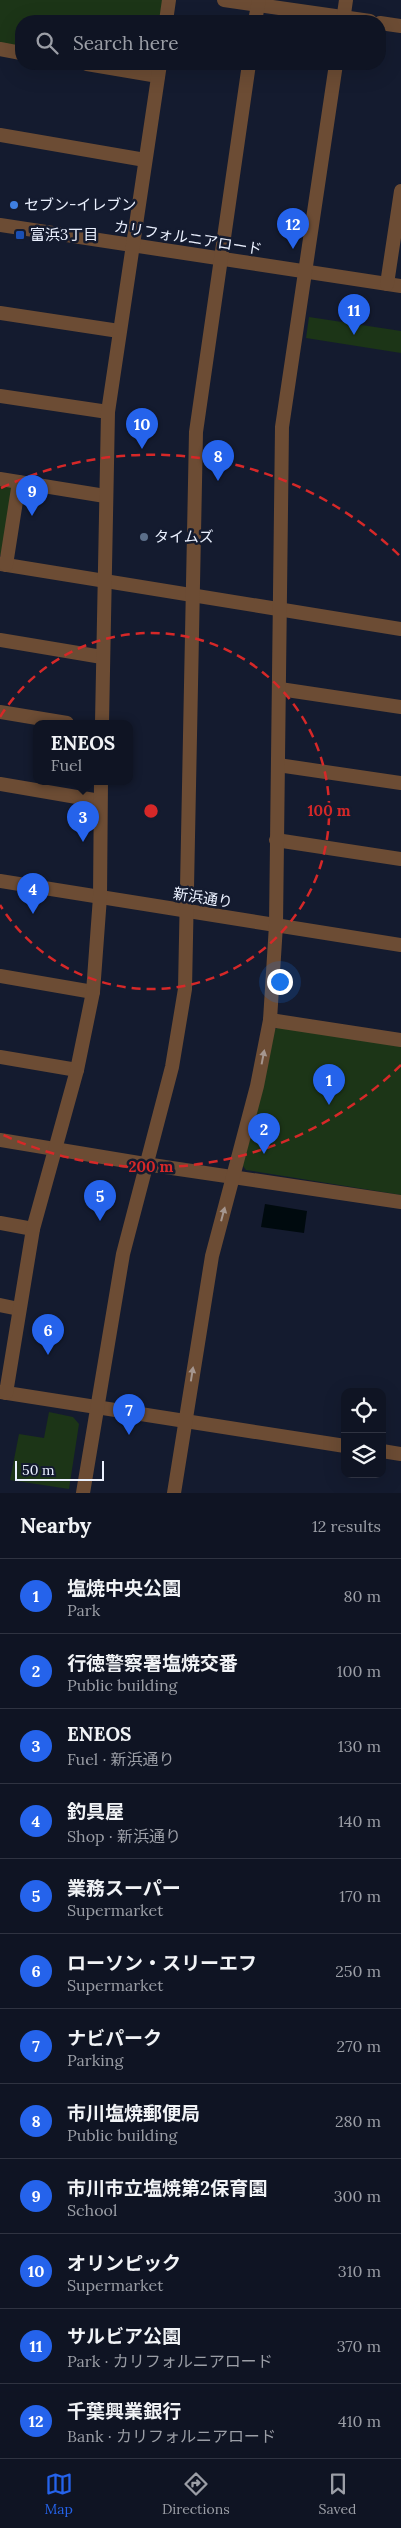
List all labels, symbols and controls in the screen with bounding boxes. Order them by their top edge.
search box [15,15,386,70]
icon: search [33,29,61,57]
text: Search here [73,31,179,55]
place label: セブン-イレブン [24,195,136,214]
marker: セブン-イレブン [8,199,20,211]
pin: 12 [277,208,309,249]
street label: カリフォルニアロード [113,216,264,259]
place label: 富浜3丁目 [30,225,98,244]
marker: 富浜3丁目 [14,229,26,241]
pin: 11 [338,294,370,335]
pin: 10 [126,408,158,449]
pin: 8 [202,440,234,481]
pin: 9 [16,475,48,516]
place label: タイムズ [154,527,214,546]
marker: タイムズ [138,531,150,543]
popup [33,720,133,785]
text: ENEOS [51,731,115,755]
text: Fuel [51,755,82,775]
pin: 3 [67,801,99,842]
text: 100 m [308,801,351,820]
centre of rings [142,802,160,820]
pin: 4 [17,873,49,914]
street label: 新浜通り [172,883,234,912]
your location [267,969,293,995]
one-way arrow [259,1048,267,1064]
pin: 1 [313,1064,345,1105]
pin: 2 [248,1113,280,1154]
text: 200 m [129,1157,174,1176]
pin: 5 [84,1180,116,1221]
one-way arrow [219,1207,227,1222]
pin: 6 [32,1314,64,1355]
one-way arrow [188,1365,196,1381]
map controls [341,1388,386,1478]
button: locate [341,1388,386,1433]
pin: 7 [113,1394,145,1435]
button: layers [341,1433,386,1478]
scale bar [15,1458,104,1481]
text: 50 m [22,1461,55,1479]
text: Nearby [20,1512,91,1539]
text: 12 results [312,1516,381,1536]
text: 塩焼中央公園 [67,1576,181,1600]
text: 1 [33,1586,39,1606]
text: 80 m [344,1586,381,1606]
text: Park [67,1600,100,1620]
text: 行徳警察署塩焼交番 [67,1651,238,1675]
text: 2 [32,1661,40,1681]
text: 100 m [337,1661,381,1681]
text: Public building [67,1675,177,1695]
text: ENEOS [67,1722,131,1746]
text: 3 [32,1736,40,1756]
text: 130 m [338,1736,381,1756]
text: Fuel · 新浜通り [67,1749,175,1769]
text: 釣具屋 [67,1799,124,1823]
text: 4 [32,1811,40,1831]
text: 140 m [338,1811,381,1831]
text: Shop · 新浜通り [67,1826,181,1846]
text: 業務スーパー [67,1876,181,1900]
text: 5 [32,1886,40,1906]
text: 170 m [339,1886,381,1906]
text: Supermarket [67,1900,163,1920]
text: ローソン・スリーエフ [67,1951,257,1975]
text: 6 [31,1961,41,1981]
text: 250 m [335,1961,381,1981]
text: Supermarket [67,1975,163,1995]
text: ナビパーク [67,2026,162,2050]
text: 7 [32,2036,40,2056]
text: 270 m [337,2036,381,2056]
text: Parking [67,2050,123,2070]
text: 市川塩焼郵便局 [67,2101,200,2125]
text: 8 [31,2111,41,2131]
text: 280 m [335,2111,381,2131]
text: Public building [67,2125,177,2145]
text: 市川市立塩焼第2保育園 [67,2176,267,2200]
text: 9 [31,2186,41,2206]
text: 300 m [334,2186,381,2206]
text: School [67,2200,117,2220]
text: オリンピック [67,2251,181,2275]
text: 10 [28,2261,44,2281]
text: 310 m [338,2261,381,2281]
text: Supermarket [67,2275,163,2295]
text: サルビア公園 [67,2324,181,2348]
text: 11 [30,2336,43,2356]
text: 370 m [337,2336,381,2356]
text: Park · カリフォルニアロード [67,2351,273,2371]
text: 千葉興業銀行 [67,2399,181,2423]
text: 12 [28,2411,44,2431]
text: 410 m [338,2411,381,2431]
text: Bank · カリフォルニアロード [67,2426,276,2446]
tab: Map [44,2470,73,2518]
tab: Directions [162,2470,230,2518]
tab: Saved [319,2470,357,2518]

